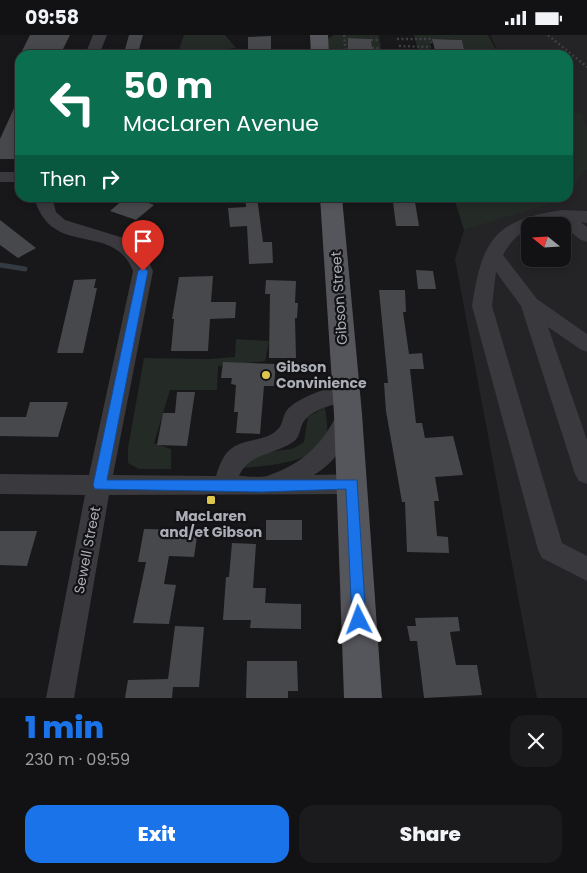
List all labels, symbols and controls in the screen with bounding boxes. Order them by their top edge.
text: 09:58 [25,4,79,31]
text: 50 m [123,61,213,110]
icon: left [40,70,105,135]
text: MacLaren Avenue [123,108,319,139]
icon: right [96,165,124,193]
text: Then [40,166,86,193]
north arrow [521,217,571,267]
map controls [521,217,571,267]
pin [122,220,164,271]
icon: arrive [129,227,157,255]
street label: Gibson Street [326,251,352,345]
place label: Gibson Convinience [276,357,367,393]
marker: Gibson Convinience [260,369,272,381]
marker: MacLaren and/et Gibson [205,494,217,506]
street label: Sewell Street [69,505,105,595]
place label: MacLaren and/et Gibson [160,506,262,542]
position arrow [332,593,384,645]
text: 1 min [25,706,104,749]
button: close [510,715,562,767]
text: 230 m · 09:59 [25,748,130,771]
button: Exit [25,805,289,863]
button: Share [299,805,562,863]

